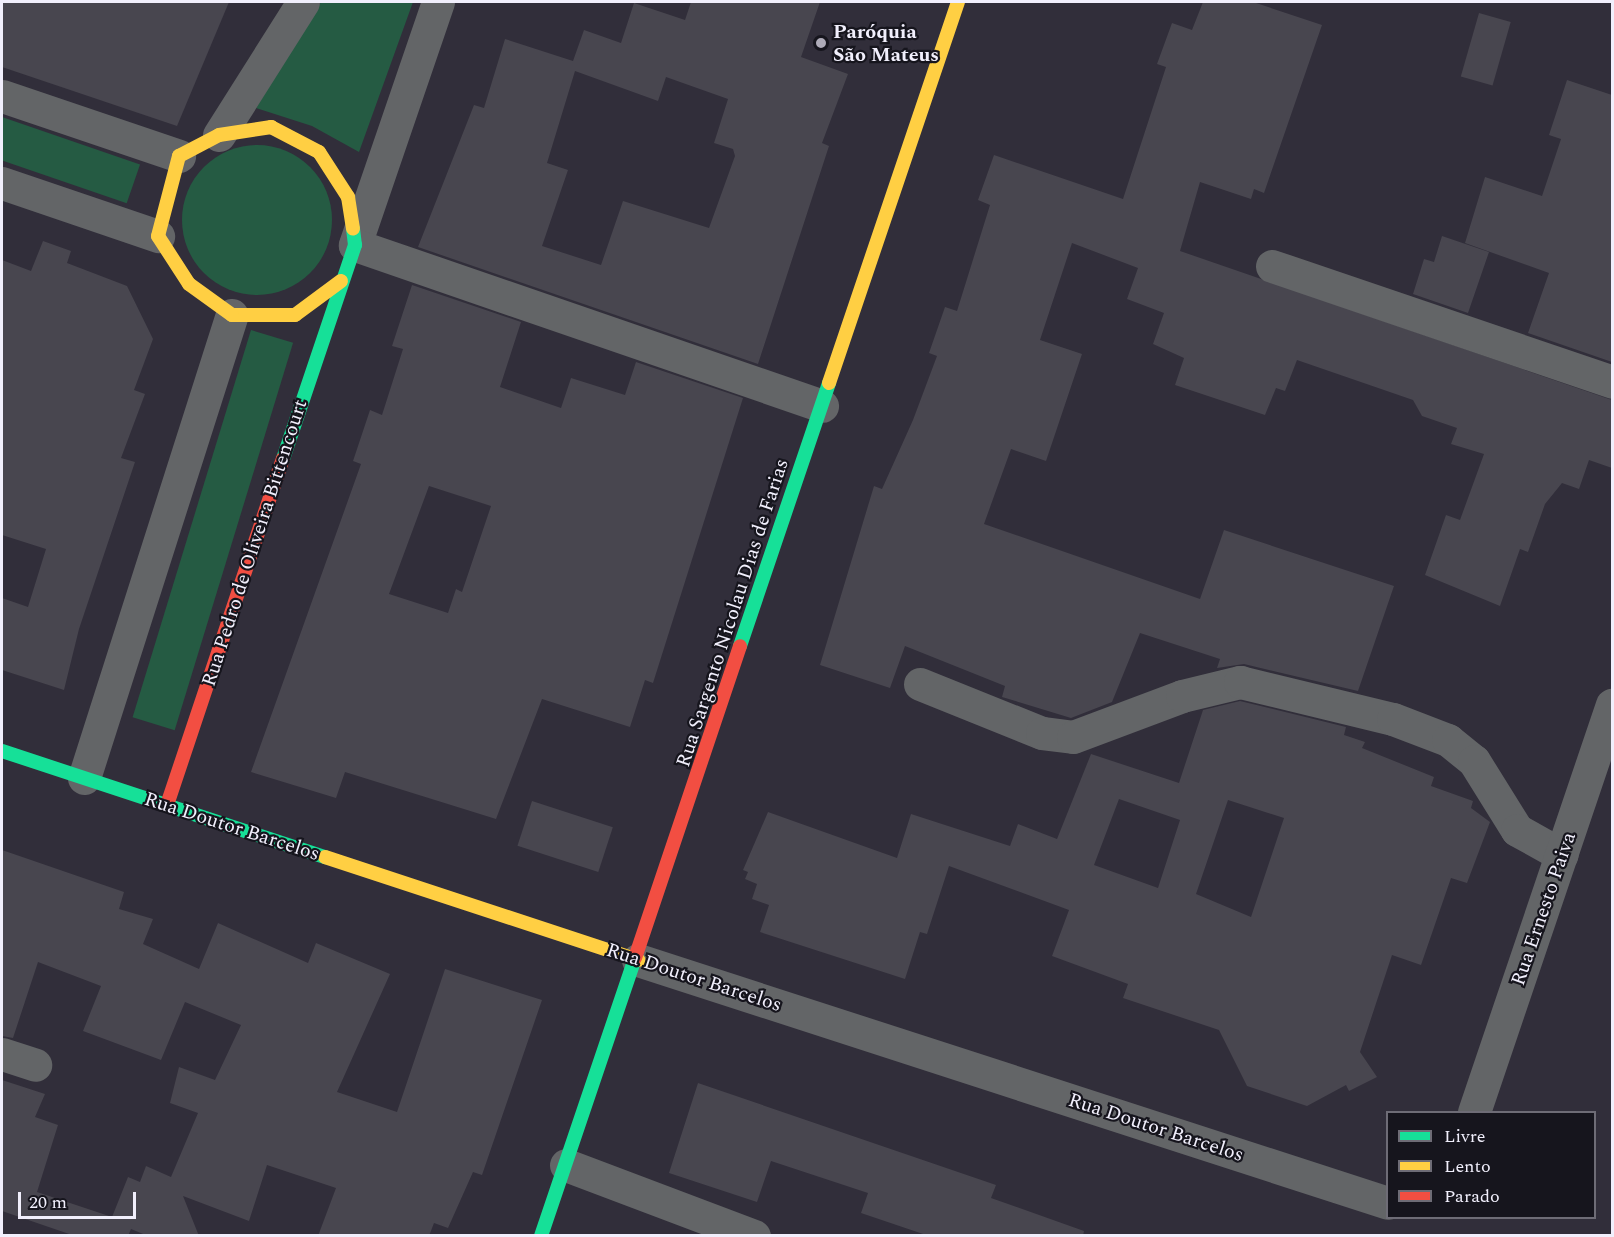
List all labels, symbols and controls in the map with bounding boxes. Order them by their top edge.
place label: Paróquia São Mateus [833,20,939,67]
marker: Paróquia São Mateus [814,36,828,50]
street label: Rua Pedro de Oliveira Bittencourt [197,396,313,690]
street label: Rua Sargento Nicolau Dias de Farias [672,456,794,770]
street label: Rua Doutor Barcelos [141,787,323,867]
street label: Rua Ernesto Paiva [1507,829,1581,989]
street label: Rua Doutor Barcelos [603,938,785,1018]
street label: Rua Doutor Barcelos [1065,1088,1247,1168]
legend [1386,1111,1596,1219]
text: Livre [1444,1123,1486,1150]
text: Lento [1444,1153,1491,1180]
scale bar [21,1180,140,1218]
text: Parado [1444,1183,1500,1210]
text: 20 m [29,1189,67,1216]

